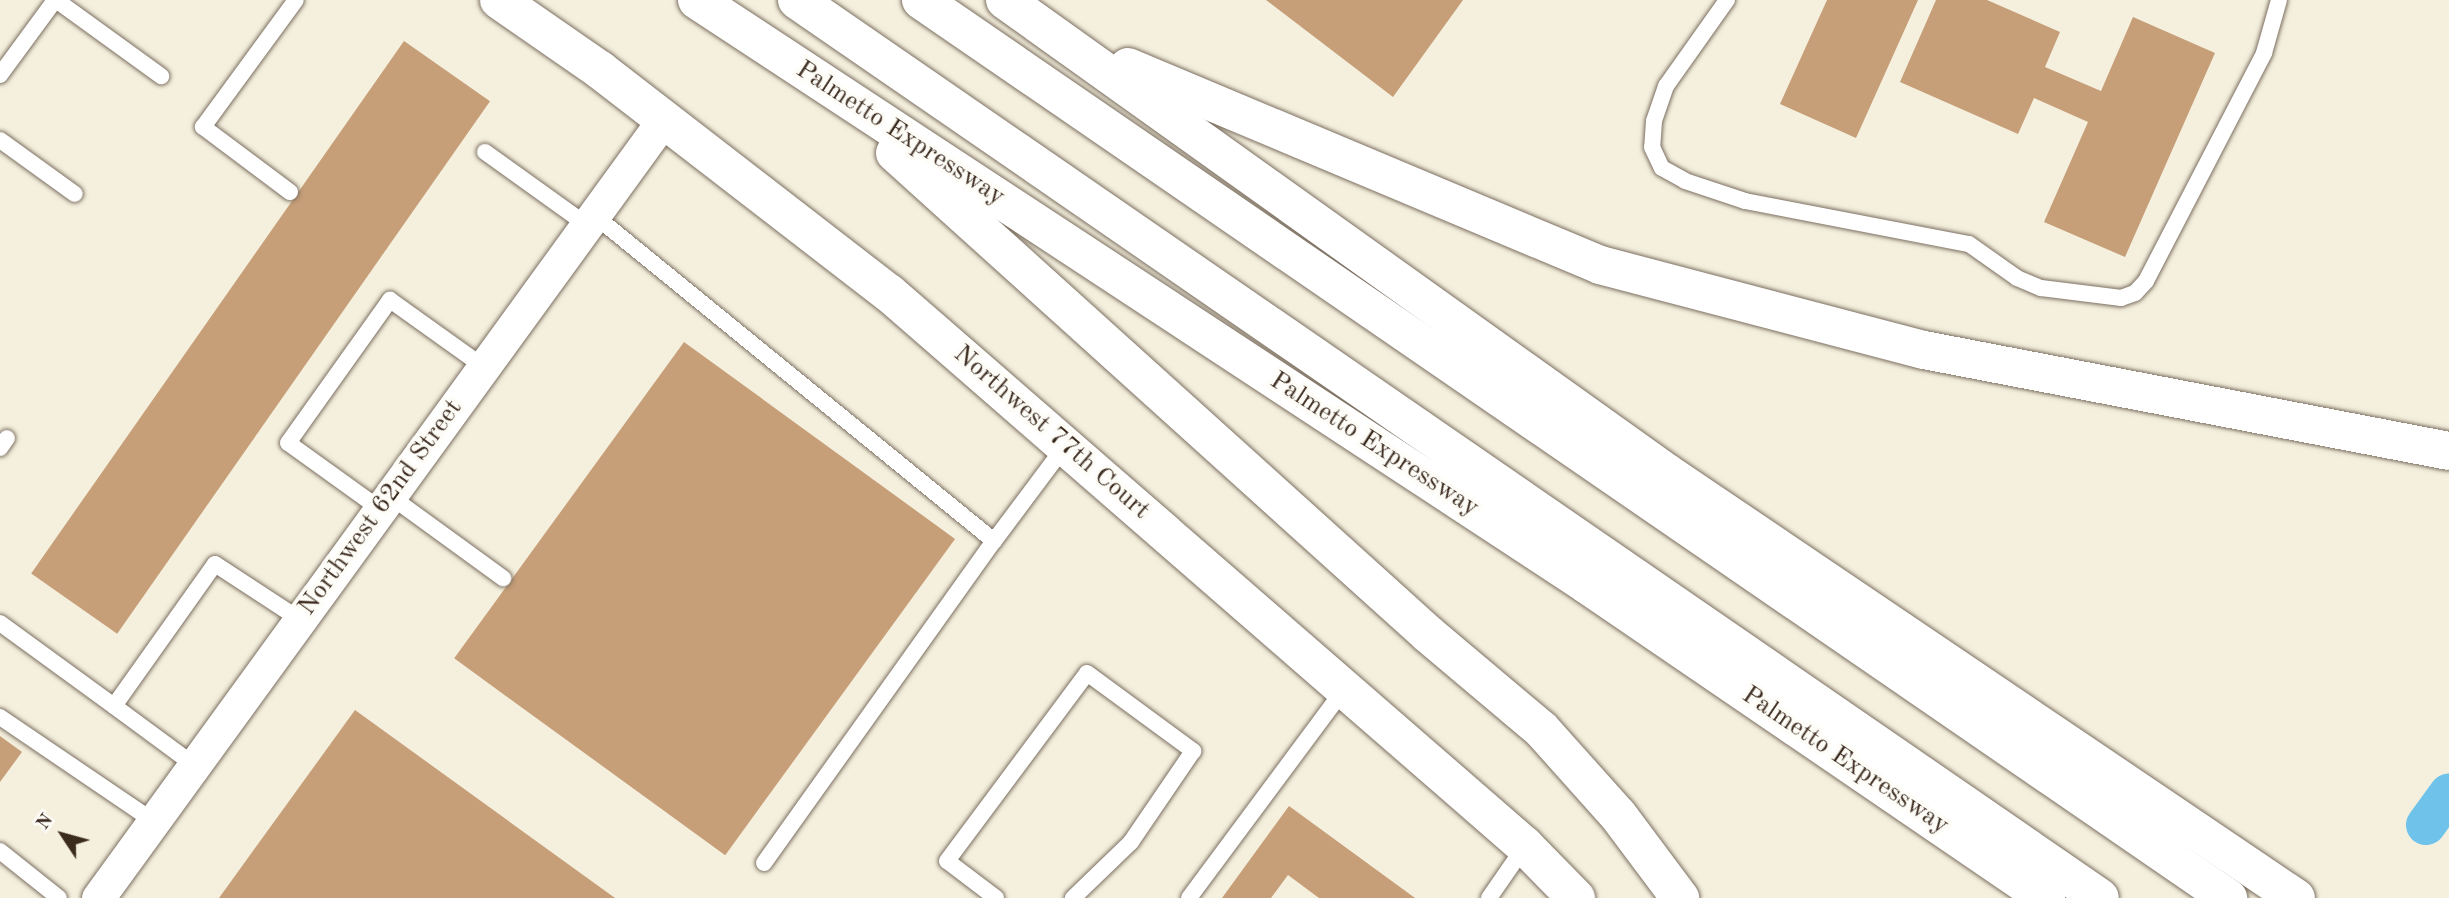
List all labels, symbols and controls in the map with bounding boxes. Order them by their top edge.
street label: Palmetto Expressway [790,55,1010,213]
street label: Northwest 77th Court [946,339,1156,527]
street label: Palmetto Expressway [1264,366,1484,524]
street label: Northwest 62nd Street [292,394,470,622]
street label: Palmetto Expressway [1736,680,1954,842]
north arrow [28,800,98,870]
text: N [34,811,58,834]

